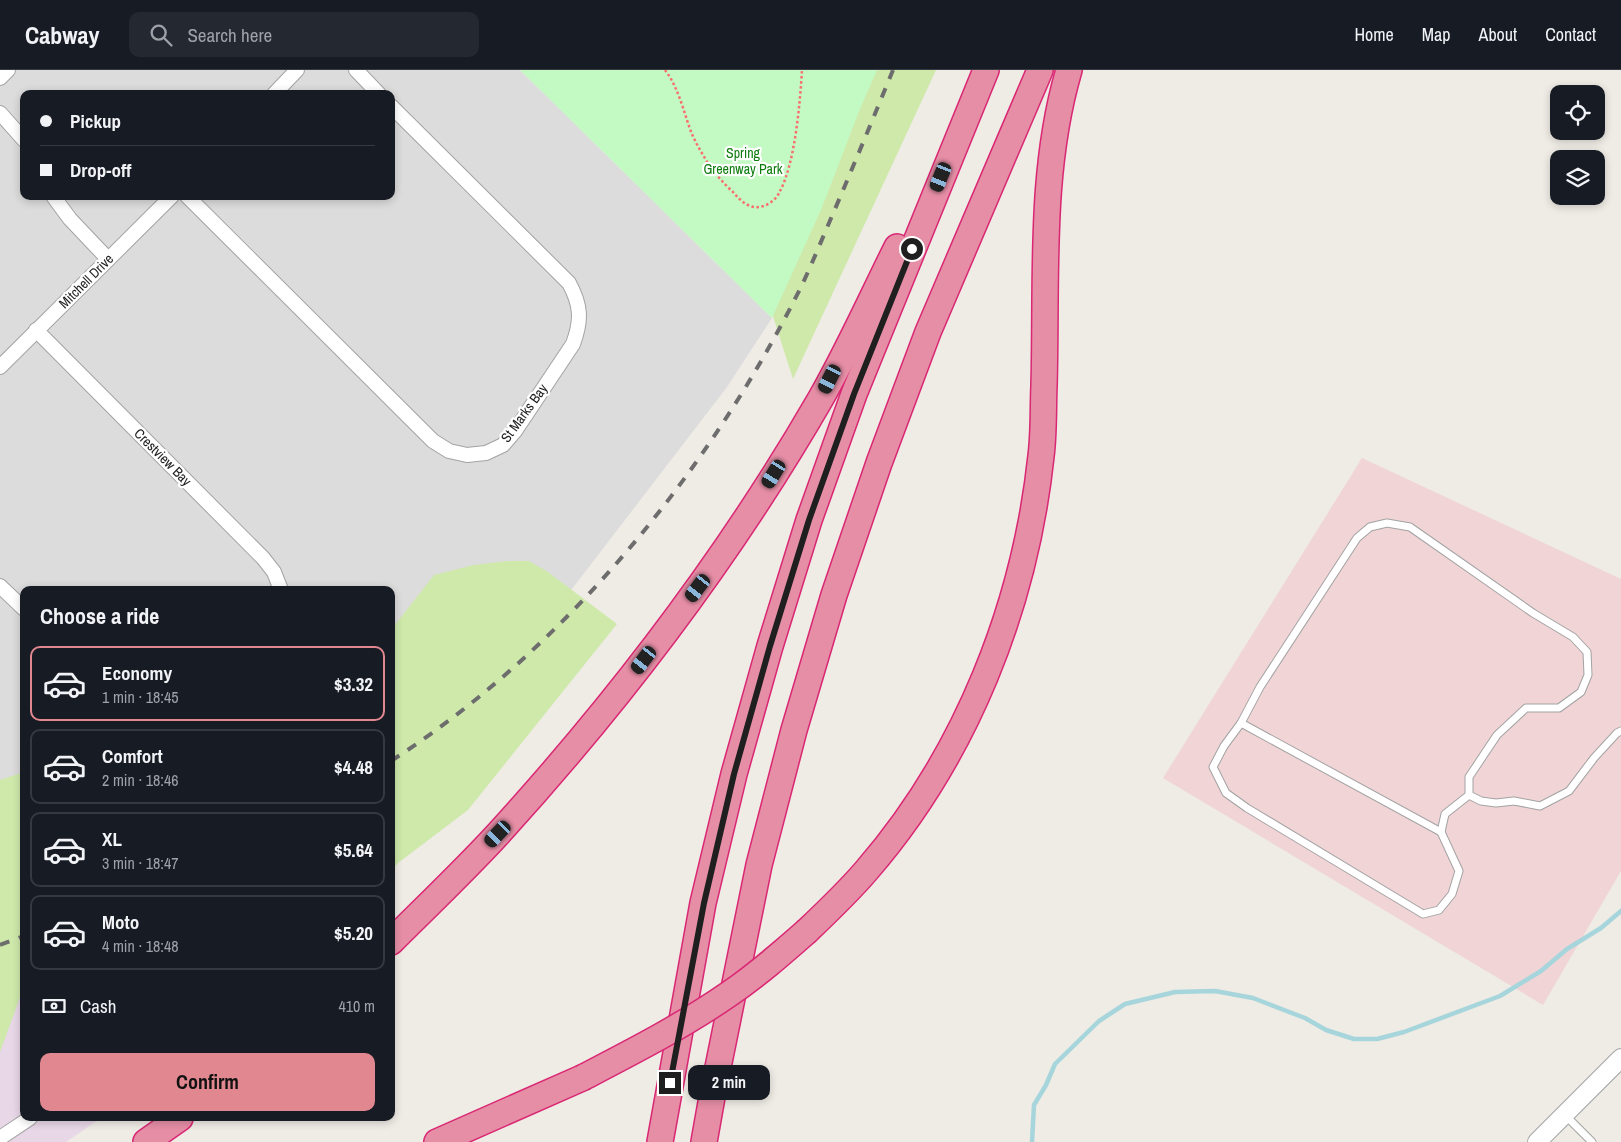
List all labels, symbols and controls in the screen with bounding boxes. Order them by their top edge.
search box [129,12,479,57]
text: Cabway [25,19,99,51]
icon: search [147,21,175,49]
text: Search here [187,22,272,48]
text: Home [1354,22,1394,47]
text: Map [1422,22,1451,47]
text: About [1479,22,1517,47]
text: Contact [1545,22,1596,47]
map controls [1550,85,1605,205]
button: locate [1550,85,1605,140]
text: Pickup [70,108,121,134]
park label: Spring Greenway Park [703,144,783,178]
button: layers [1550,150,1605,205]
text: Drop-off [70,157,131,183]
car [928,160,953,194]
route start [901,238,923,260]
street label: Mitchell Drive [55,250,117,312]
car [816,362,843,396]
street label: St Marks Bay [497,380,551,446]
street label: Crestview Bay [130,424,196,490]
car [759,457,788,491]
car [682,572,713,604]
text: Choose a ride [40,601,159,631]
car [628,644,659,676]
text: Economy [102,660,172,686]
icon: car [42,661,87,706]
text: $3.32 [334,671,373,697]
text: 1 min · 18:45 [102,686,179,708]
text: Comfort [102,743,163,769]
icon: car [42,744,87,789]
text: $4.48 [334,754,373,780]
text: 2 min · 18:46 [102,769,179,791]
car [482,818,513,850]
text: XL [102,826,122,852]
icon: car [42,827,87,872]
text: $5.64 [334,837,373,863]
text: 3 min · 18:47 [102,852,179,874]
text: Moto [102,909,139,935]
icon: car [42,910,87,955]
text: $5.20 [334,920,373,946]
text: 4 min · 18:48 [102,935,179,957]
icon: cash [40,992,68,1020]
text: Cash [80,993,116,1019]
text: 410 m [339,995,375,1017]
button: Confirm [40,1053,375,1111]
callout: 2 min [688,1066,770,1100]
text: 2 min [712,1071,746,1093]
route end [659,1072,681,1094]

